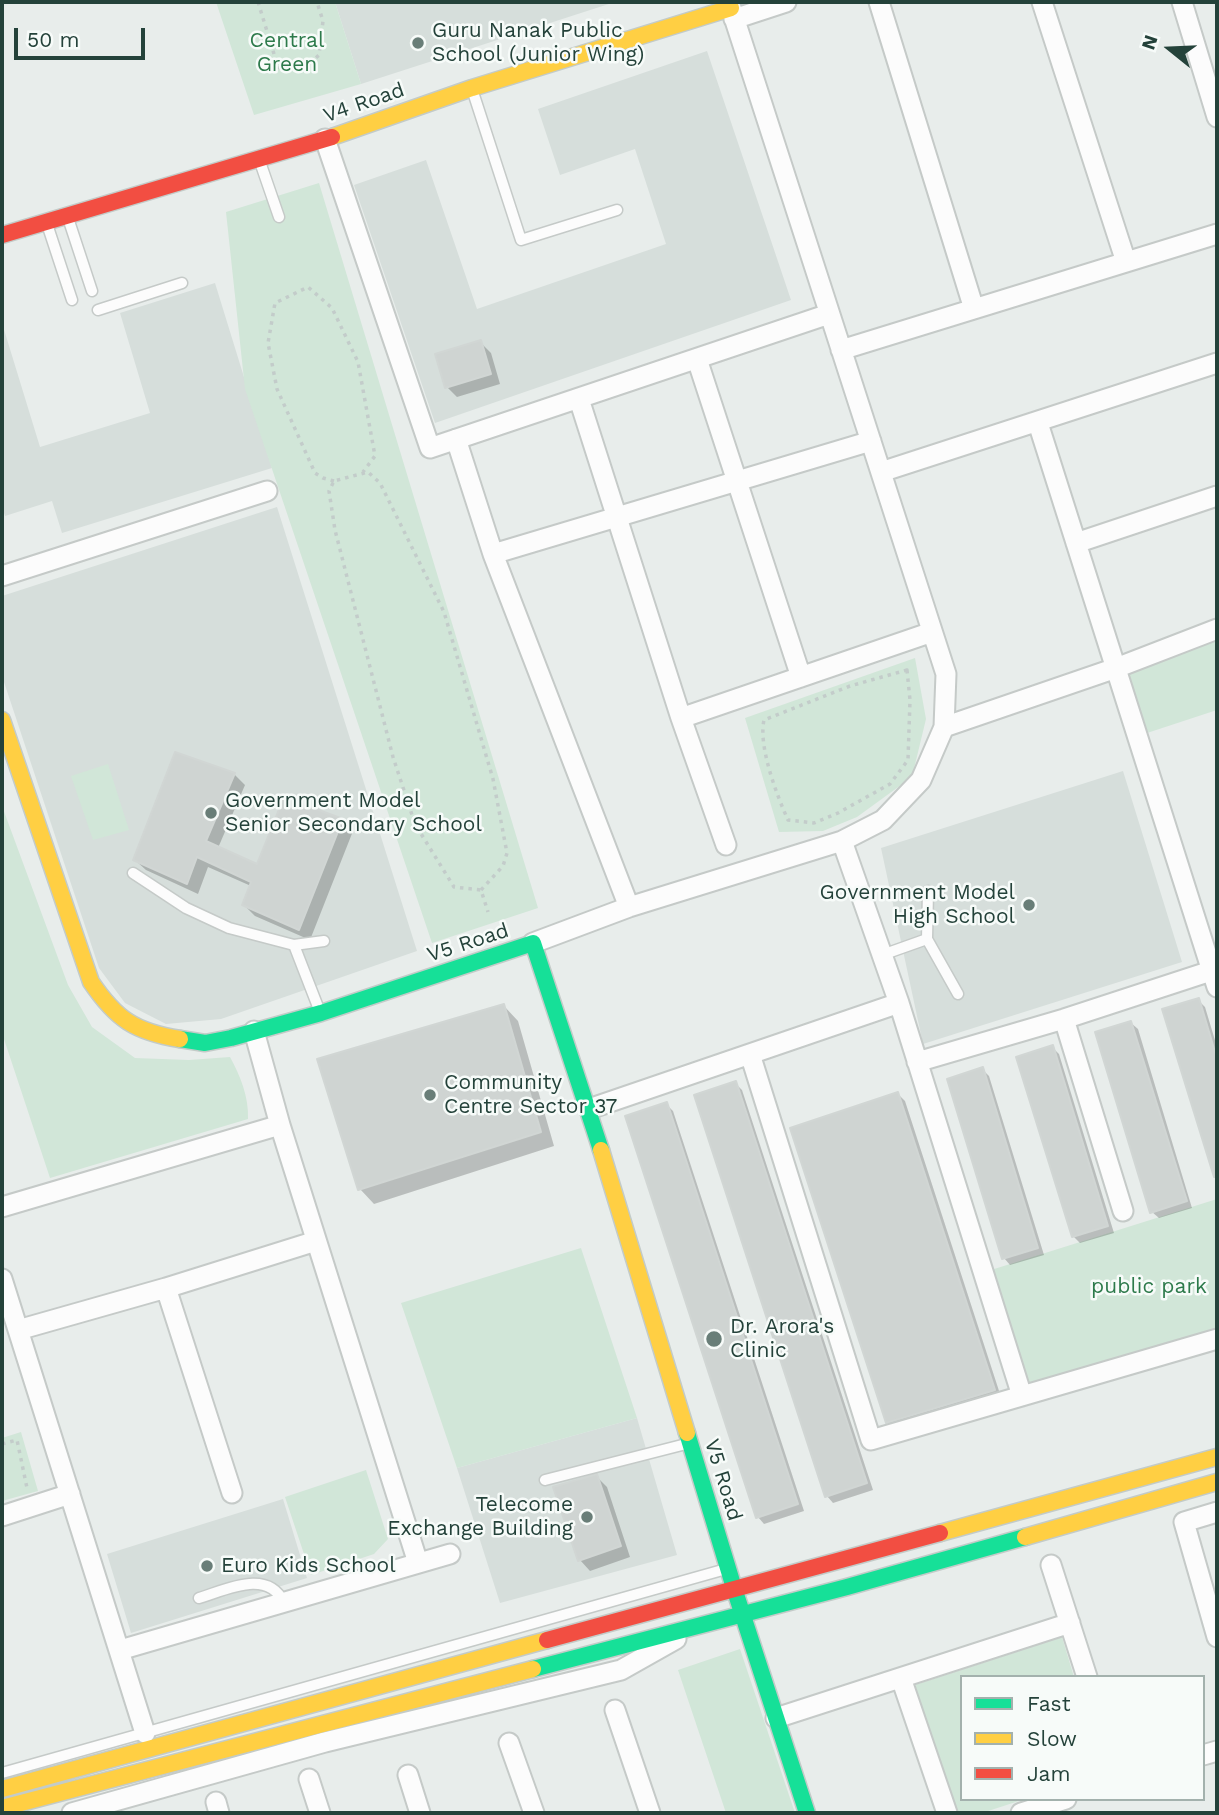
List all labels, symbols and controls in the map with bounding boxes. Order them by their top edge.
scale bar [18,14,149,58]
north arrow [1135,14,1205,84]
place label: Guru Nanak Public School (Junior Wing) [432,18,644,68]
text: 50 m [27,27,79,52]
park label: Central Green [250,28,324,78]
text: N [1136,32,1163,53]
marker: Guru Nanak Public School (Junior Wing) [410,35,426,51]
street label: V4 Road [320,77,408,129]
place label: Government Model Senior Secondary School [225,788,482,838]
marker: Government Model Senior Secondary School [203,805,219,821]
place label: Government Model High School [820,880,1015,930]
marker: Government Model High School [1021,897,1037,913]
street label: V5 Road [424,918,512,968]
place label: Community Centre Sector 37 [444,1070,617,1120]
marker: Community Centre Sector 37 [422,1087,438,1103]
park label: public park [1091,1274,1207,1300]
place label: Dr. Arora's Clinic [730,1314,834,1364]
marker: Dr. Arora's Clinic [704,1329,724,1349]
street label: V5 Road [699,1436,747,1524]
place label: Telecome Exchange Building [387,1492,573,1542]
marker: Telecome Exchange Building [579,1509,595,1525]
place label: Euro Kids School [221,1553,396,1579]
marker: Euro Kids School [199,1558,215,1574]
legend [960,1675,1205,1801]
text: Fast [1027,1691,1071,1716]
text: Slow [1027,1726,1077,1751]
text: Jam [1027,1761,1070,1786]

